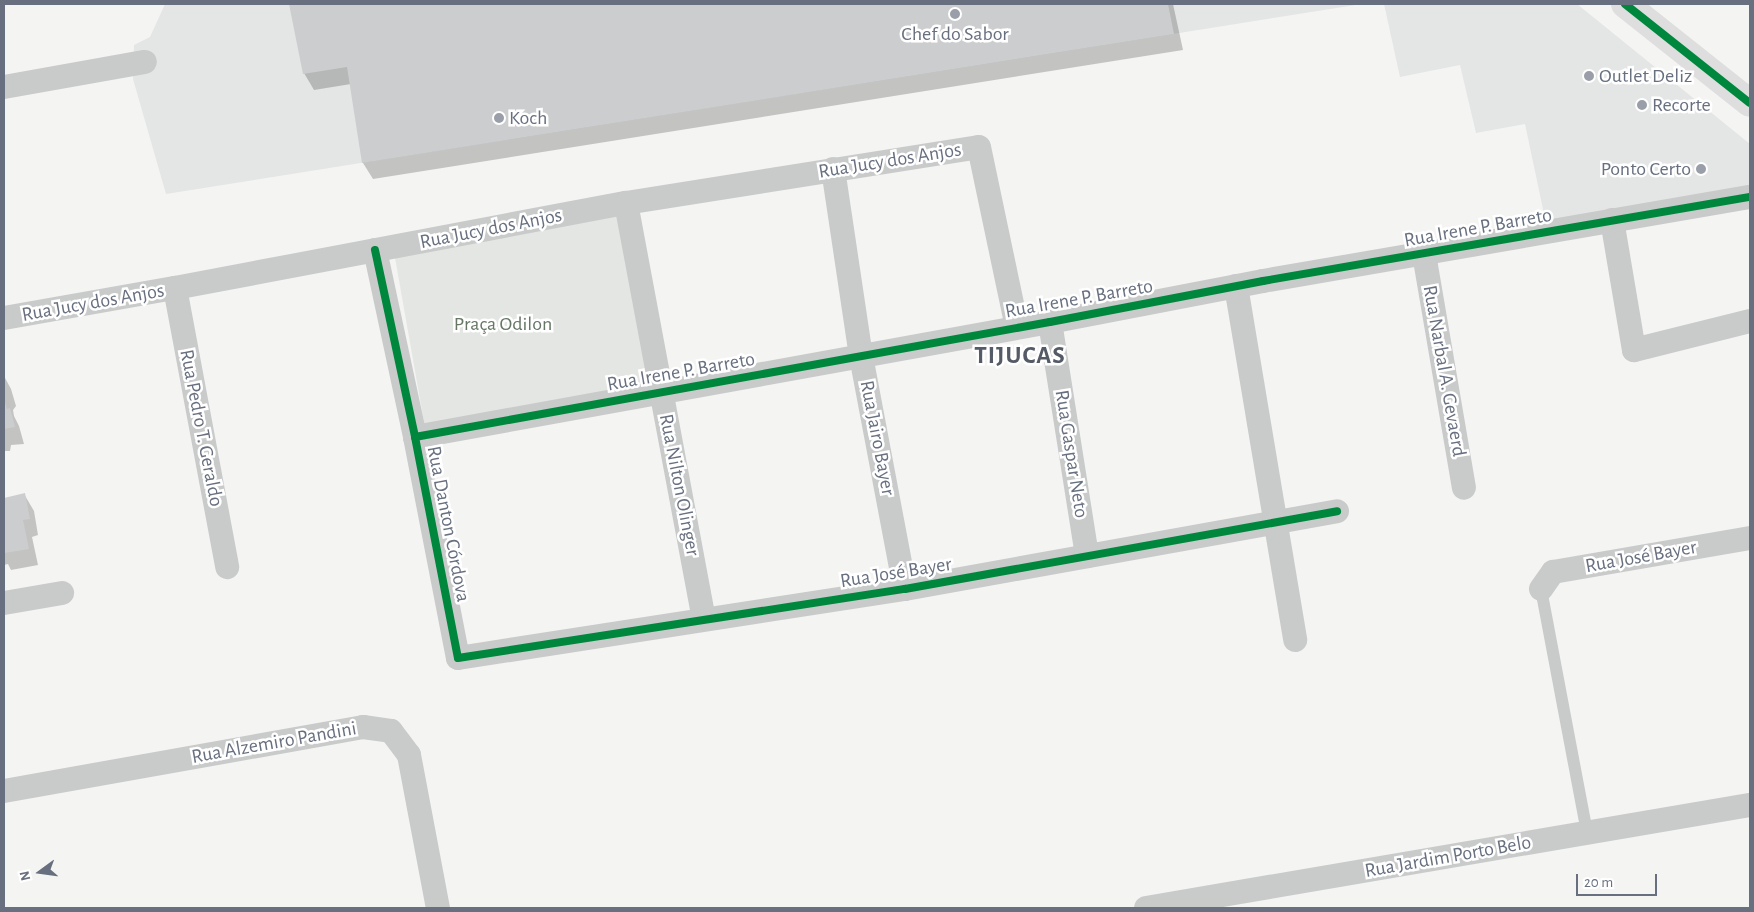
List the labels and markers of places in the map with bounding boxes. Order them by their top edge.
marker: Chef do Sabor [949,8,961,20]
place label: Chef do Sabor [901,22,1009,46]
place label: Outlet Deliz [1599,64,1692,88]
marker: Outlet Deliz [1583,70,1595,82]
place label: Recorte [1652,93,1711,117]
marker: Recorte [1636,99,1648,111]
place label: Koch [509,106,547,130]
marker: Koch [493,112,505,124]
place label: Ponto Certo [1601,157,1691,181]
marker: Ponto Certo [1695,163,1707,175]

